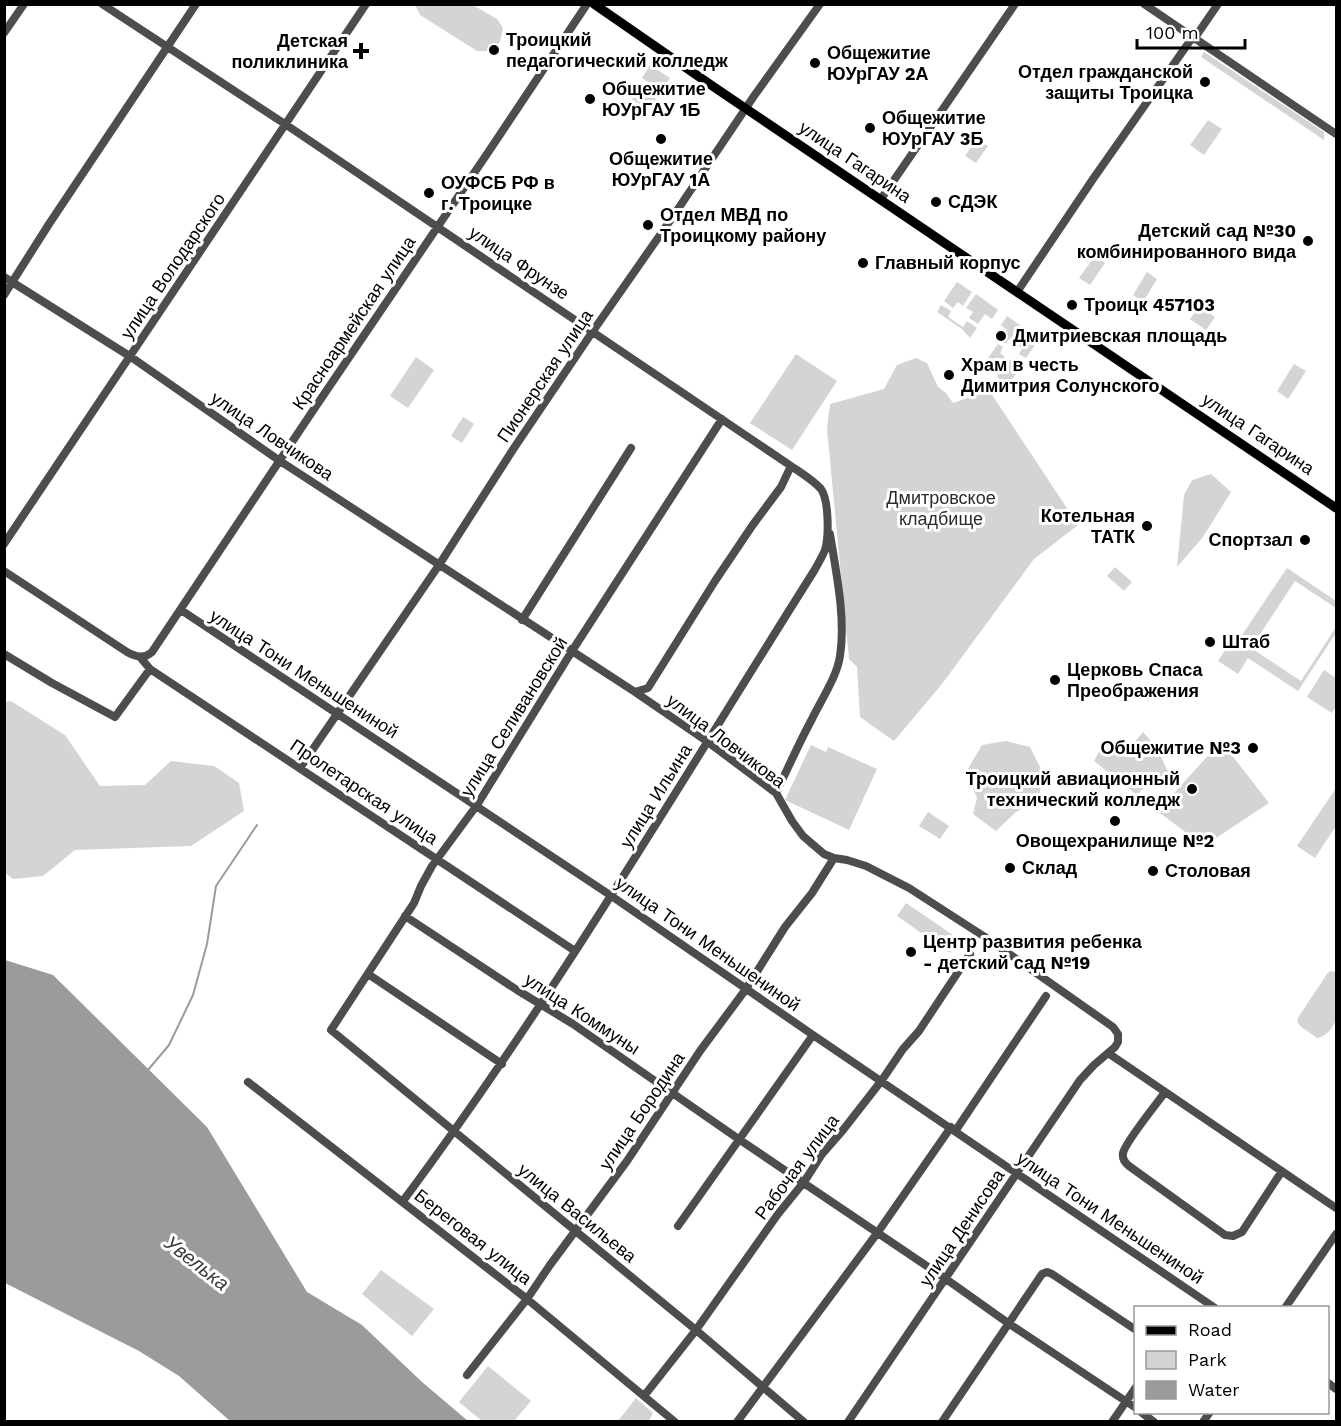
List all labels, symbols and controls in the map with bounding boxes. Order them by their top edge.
scale bar [1137,12,1245,50]
text: 100 m [1146,22,1199,43]
place label: Троицкий педагогический колледж [506,29,728,71]
place label: Детская поликлиника [231,30,349,72]
marker: Детская поликлиника [352,42,370,60]
place label: Общежитие ЮУрГАУ 2А [827,42,931,84]
marker: Троицкий педагогический колледж [487,43,501,57]
marker: Общежитие ЮУрГАУ 2А [808,56,822,70]
place label: Отдел гражданской защиты Троицка [1018,61,1194,103]
marker: Отдел гражданской защиты Троицка [1198,75,1212,89]
place label: Общежитие ЮУрГАУ 1Б [602,78,706,120]
marker: Общежитие ЮУрГАУ 1Б [583,92,597,106]
place label: Общежитие ЮУрГАУ 3Б [882,107,986,149]
street label: улица Гагарина [795,116,916,207]
marker: Общежитие ЮУрГАУ 3Б [863,121,877,135]
marker: Общежитие ЮУрГАУ 1А [654,132,668,146]
place label: Общежитие ЮУрГАУ 1А [609,148,713,190]
place label: ОУФСБ РФ в г. Троицке [441,172,555,214]
marker: ОУФСБ РФ в г. Троицке [422,186,436,200]
street label: улица Володарского [116,189,229,343]
place label: СДЭК [948,191,998,212]
marker: СДЭК [929,195,943,209]
place label: Отдел МВД по Троицкому району [660,204,826,246]
marker: Отдел МВД по Троицкому району [641,218,655,232]
place label: Детский сад №30 комбинированного вида [1077,220,1297,262]
street label: улица Фрунзе [465,221,573,304]
street label: Красноармейская улица [288,231,420,413]
marker: Детский сад №30 комбинированного вида [1301,234,1315,248]
place label: Главный корпус [875,252,1020,273]
marker: Главный корпус [856,256,870,270]
place label: Троицк 457103 [1084,294,1215,315]
marker: Троицк 457103 [1065,298,1079,312]
street label: Пионерская улица [492,305,597,446]
place label: Дмитриевская площадь [1013,325,1227,346]
marker: Дмитриевская площадь [994,329,1008,343]
place label: Храм в честь Димитрия Солунского [961,354,1159,396]
marker: Храм в честь Димитрия Солунского [942,368,956,382]
street label: улица Ловчикова [207,387,338,485]
street label: улица Гагарина [1198,388,1319,479]
park label: Дмитровское кладбище [886,487,996,529]
place label: Котельная ТАТК [1041,505,1136,547]
marker: Котельная ТАТК [1140,519,1154,533]
place label: Спортзал [1208,529,1293,550]
marker: Спортзал [1298,533,1312,547]
street label: улица Тони Меньшениной [206,605,402,742]
place label: Штаб [1222,631,1270,652]
street label: улица Селивановской [456,633,571,800]
marker: Штаб [1203,635,1217,649]
place label: Церковь Спаса Преображения [1067,659,1204,701]
marker: Церковь Спаса Преображения [1048,673,1062,687]
street label: улица Ловчикова [663,689,791,793]
street label: Пролетарская улица [287,734,443,849]
place label: Общежитие №3 [1100,737,1241,758]
street label: улица Ильина [615,739,696,852]
marker: Общежитие №3 [1246,741,1260,755]
place label: Троицкий авиационный технический колледж [966,768,1180,810]
marker: Троицкий авиационный технический колледж [1185,782,1199,796]
marker: Овощехранилище №2 [1108,814,1122,828]
place label: Овощехранилище №2 [1016,830,1214,851]
place label: Склад [1022,857,1078,878]
place label: Столовая [1165,860,1251,881]
marker: Склад [1003,861,1017,875]
marker: Столовая [1146,864,1160,878]
street label: улица Тони Меньшениной [612,872,805,1015]
place label: Центр развития ребенка - детский сад №19 [923,931,1143,973]
marker: Центр развития ребенка - детский сад №19 [904,945,918,959]
street label: улица Коммуны [521,969,644,1059]
street label: улица Бородина [594,1047,689,1174]
street label: Рабочая улица [750,1109,844,1223]
street label: улица Тони Меньшениной [1013,1147,1207,1288]
street label: улица Васильева [514,1159,641,1267]
street label: улица Денисова [915,1164,1009,1290]
street label: Береговая улица [411,1184,537,1289]
water label: Увелька [159,1230,234,1296]
legend [1134,1306,1329,1414]
text: Road [1188,1319,1232,1340]
text: Park [1188,1349,1227,1370]
text: Water [1188,1379,1240,1400]

